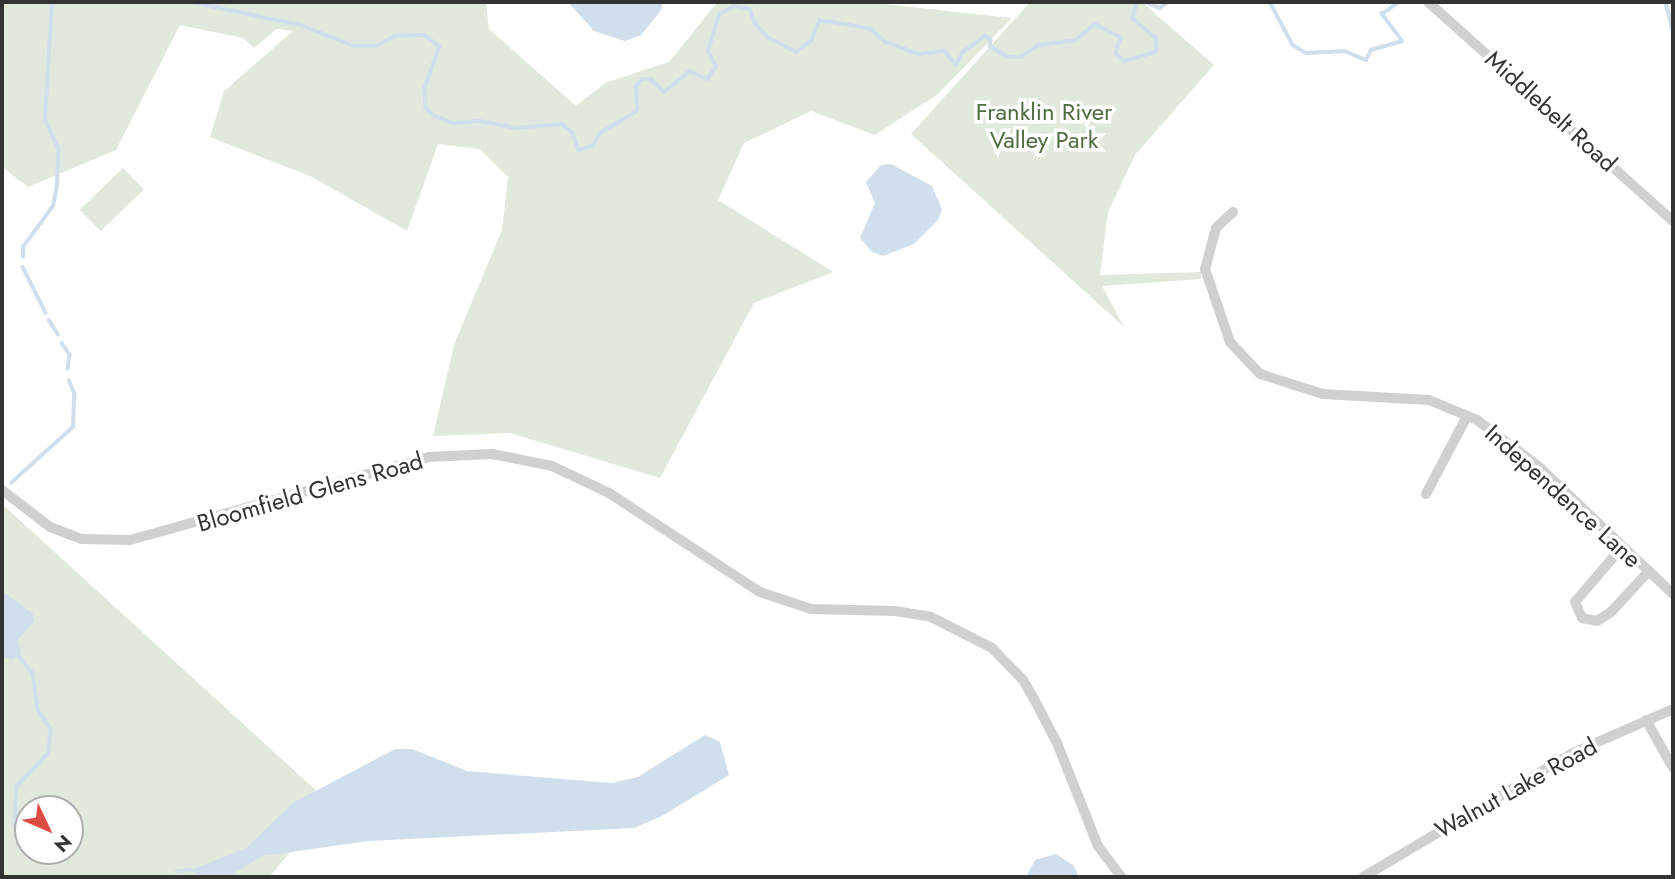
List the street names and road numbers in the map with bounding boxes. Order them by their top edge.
street label: Middlebelt Road [1479,44,1623,178]
street label: Independence Lane [1479,418,1647,574]
street label: Bloomfield Glens Road [194,446,426,538]
street label: Walnut Lake Road [1430,732,1602,844]

